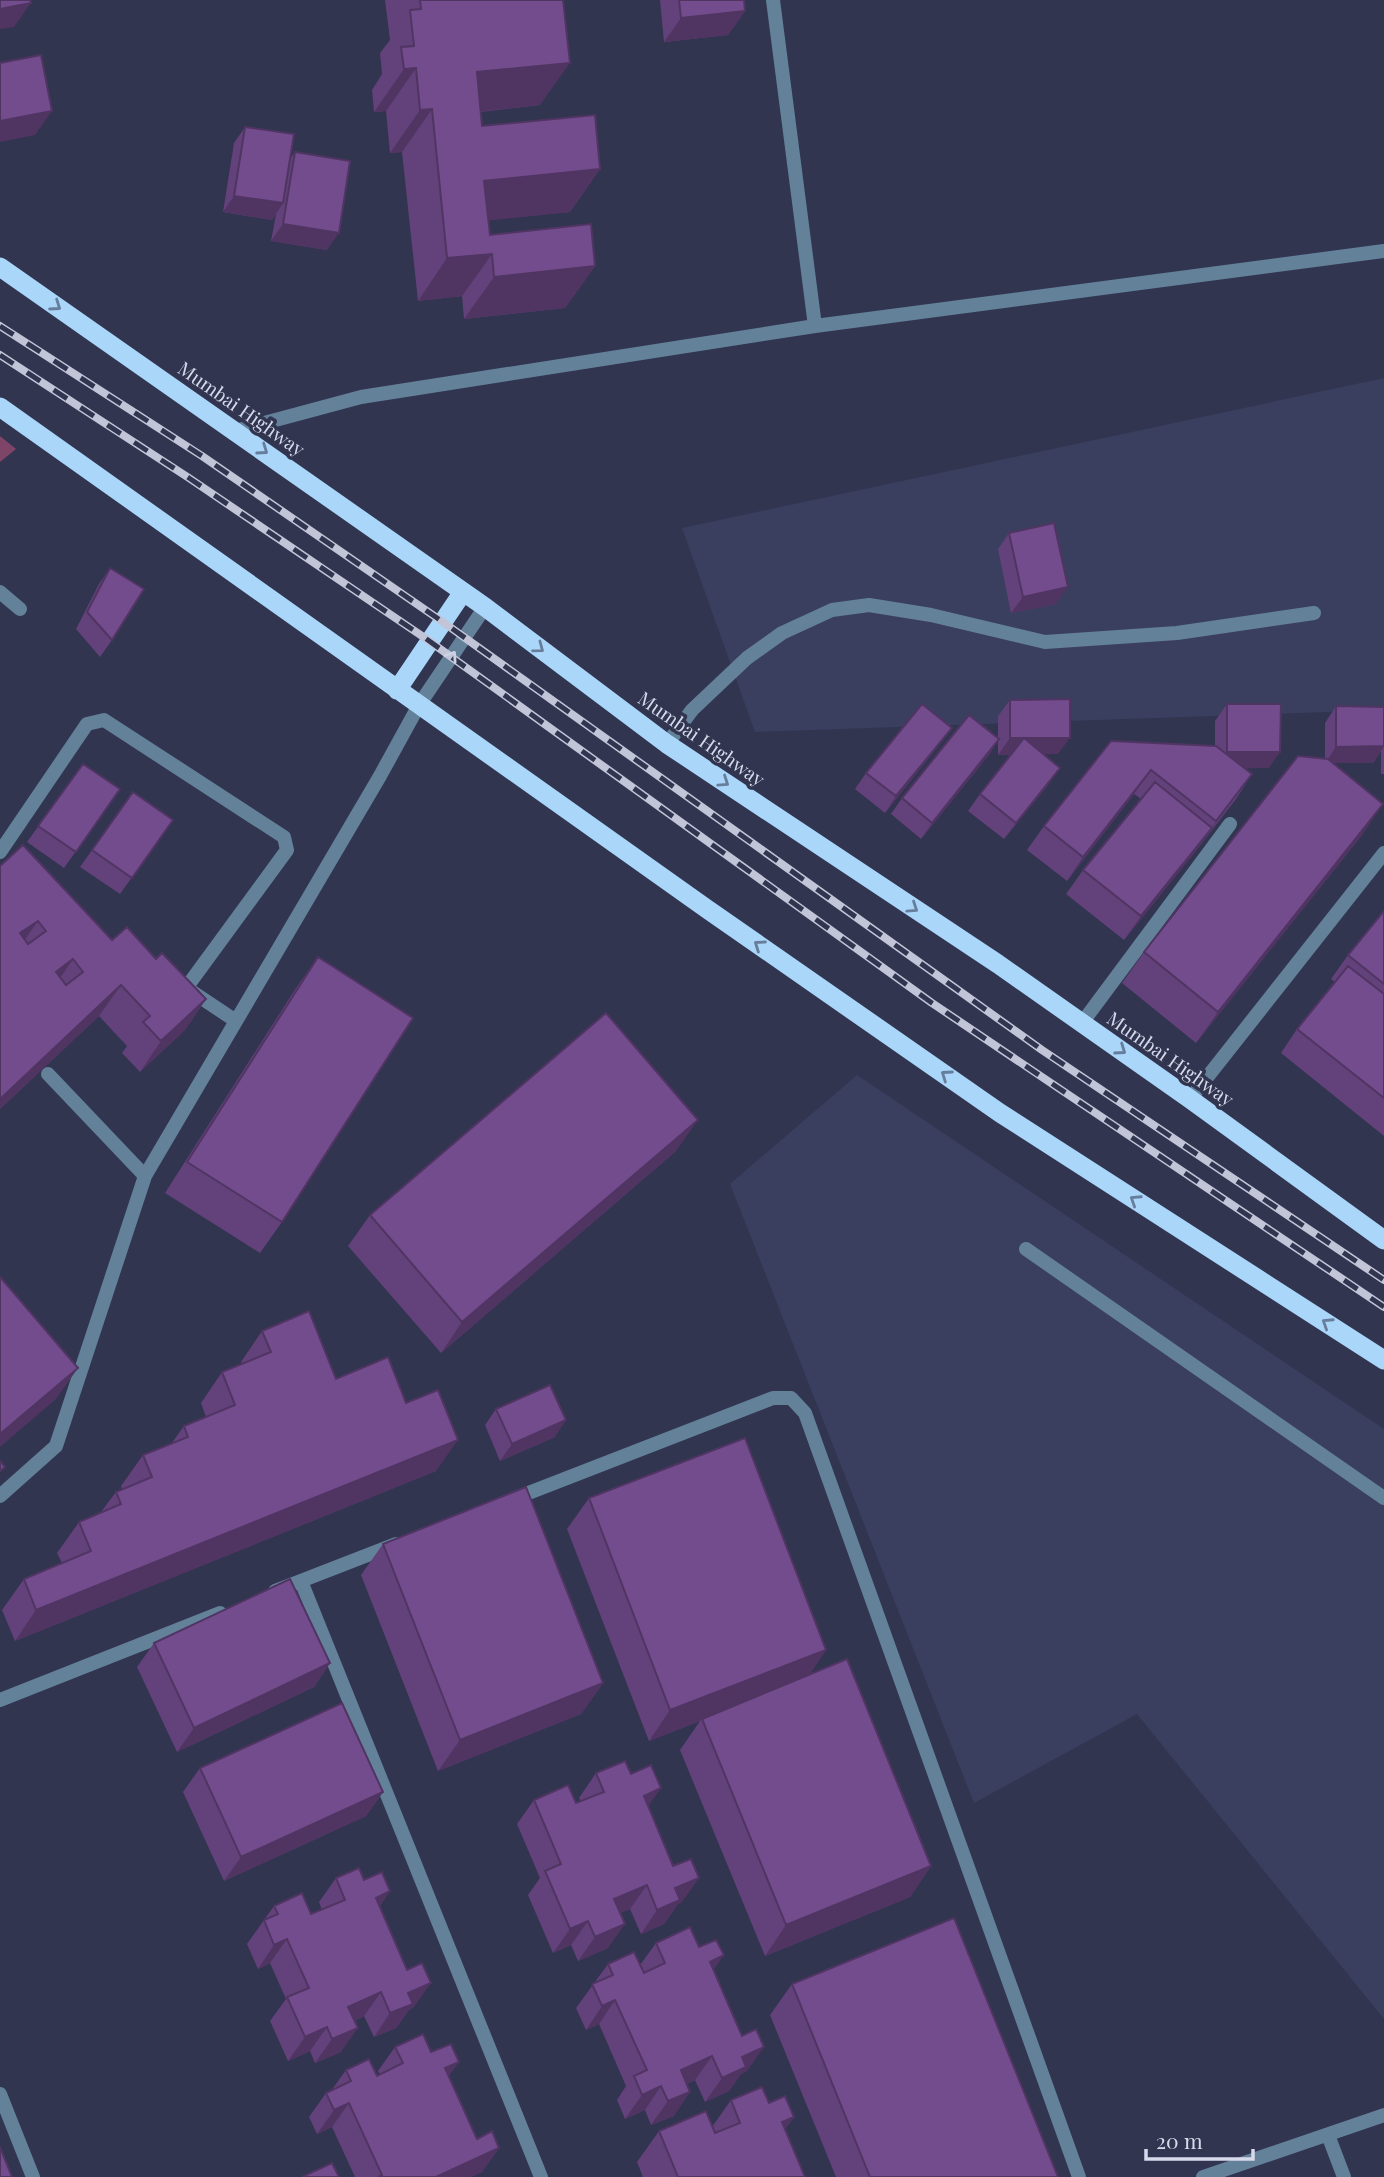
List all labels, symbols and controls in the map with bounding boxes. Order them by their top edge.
one-way arrow [48,298,61,310]
street label: Mumbai Highway [173,355,311,462]
one-way arrow [255,442,268,454]
one-way arrow [532,640,544,653]
one-way arrow [444,651,457,664]
street label: Mumbai Highway [633,685,771,792]
one-way arrow [716,773,729,786]
one-way arrow [905,899,918,912]
one-way arrow [754,941,767,953]
street label: Mumbai Highway [1102,1005,1240,1112]
one-way arrow [1113,1042,1126,1054]
one-way arrow [941,1071,954,1083]
one-way arrow [1130,1195,1143,1208]
one-way arrow [1321,1318,1334,1331]
scale bar [1146,2118,1253,2162]
text: 20 m [1156,2126,1203,2154]

